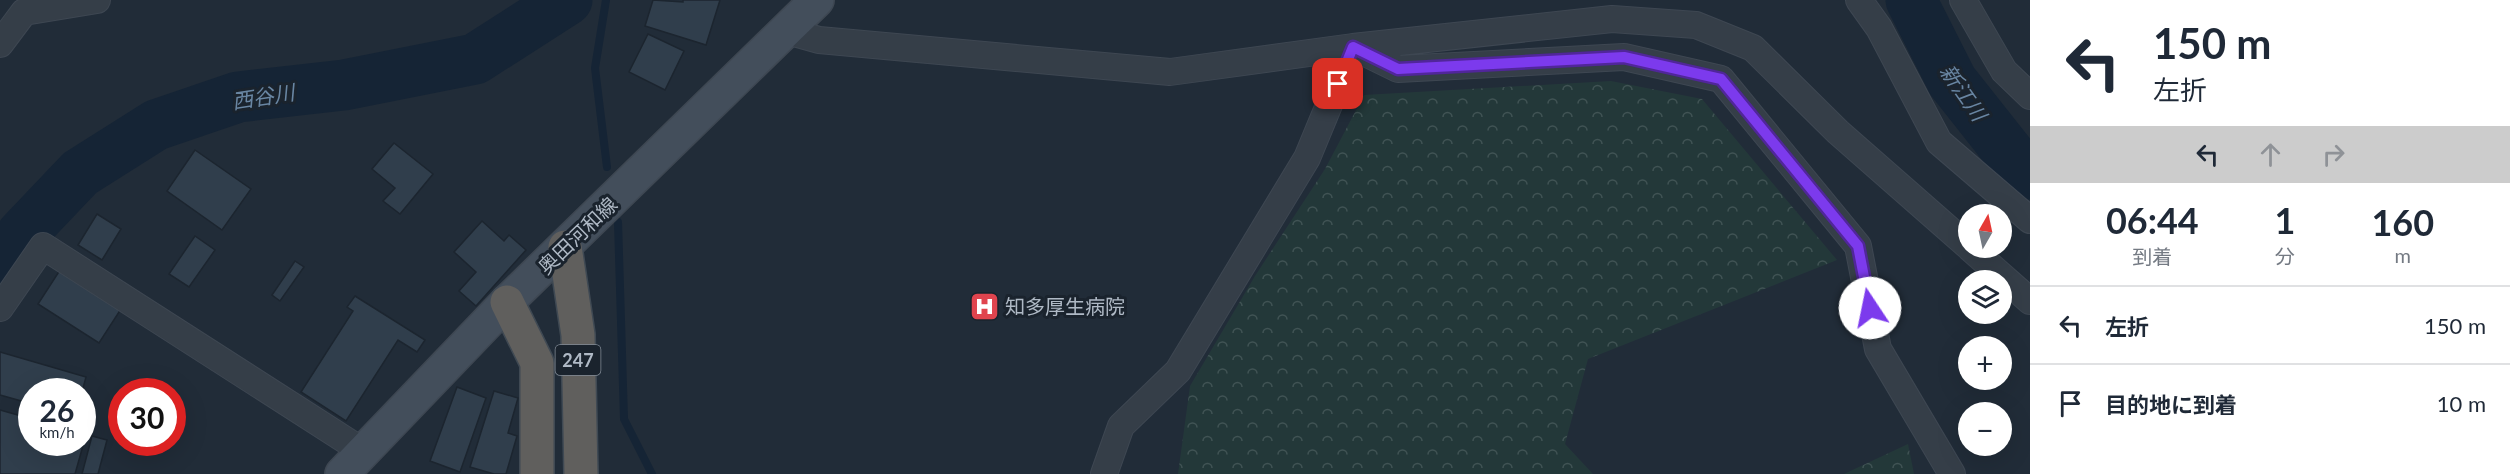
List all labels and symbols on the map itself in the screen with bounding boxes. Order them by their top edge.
pin [1312,58,1363,109]
water label: 新江川 [1936,59,1993,127]
water label: 西谷川 [230,78,298,113]
street label: 奥田河和線 [533,192,621,278]
north arrow [1958,204,2012,258]
position arrow [1838,276,1902,340]
hospital icon: 知多厚生病院 [968,290,1000,322]
place label: 知多厚生病院 [1005,294,1125,318]
road number: 247 [556,345,600,375]
speed limit sign: 30 [108,378,186,456]

